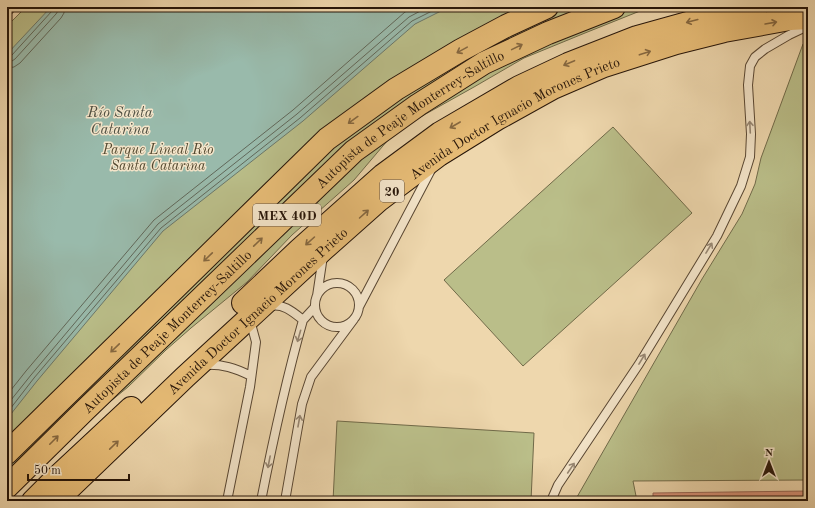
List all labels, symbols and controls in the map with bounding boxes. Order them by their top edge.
one-way arrow [686,18,699,26]
one-way arrow [764,18,777,26]
one-way arrow [511,43,523,50]
one-way arrow [456,46,468,54]
one-way arrow [638,48,650,56]
street label: Autopista de Peaje Monterrey-Saltillo [314,49,507,192]
street label: Avenida Doctor Ignacio Morones Prieto [407,55,622,183]
one-way arrow [563,60,575,68]
water label: Río Santa Catarina [86,106,153,138]
one-way arrow [348,116,359,124]
one-way arrow [449,121,461,129]
one-way arrow [747,121,754,134]
park label: Parque Lineal Río Santa Catarina [101,143,214,173]
road number: 20 [380,180,404,202]
road number: MEX 40D [253,204,321,226]
one-way arrow [359,209,369,218]
street label: Avenida Doctor Ignacio Morones Prieto [165,225,351,398]
one-way arrow [304,236,315,245]
one-way arrow [253,238,263,247]
one-way arrow [706,242,714,254]
street label: Autopista de Peaje Monterrey-Saltillo [80,248,255,416]
one-way arrow [203,252,213,262]
one-way arrow [294,329,302,342]
one-way arrow [110,343,120,353]
one-way arrow [639,353,647,365]
one-way arrow [295,415,303,428]
one-way arrow [49,435,59,445]
one-way arrow [109,440,119,449]
north arrow [749,442,789,482]
text: N [765,448,774,459]
scale bar [28,456,129,482]
one-way arrow [265,456,273,469]
one-way arrow [567,462,575,473]
text: 50 m [34,464,61,477]

